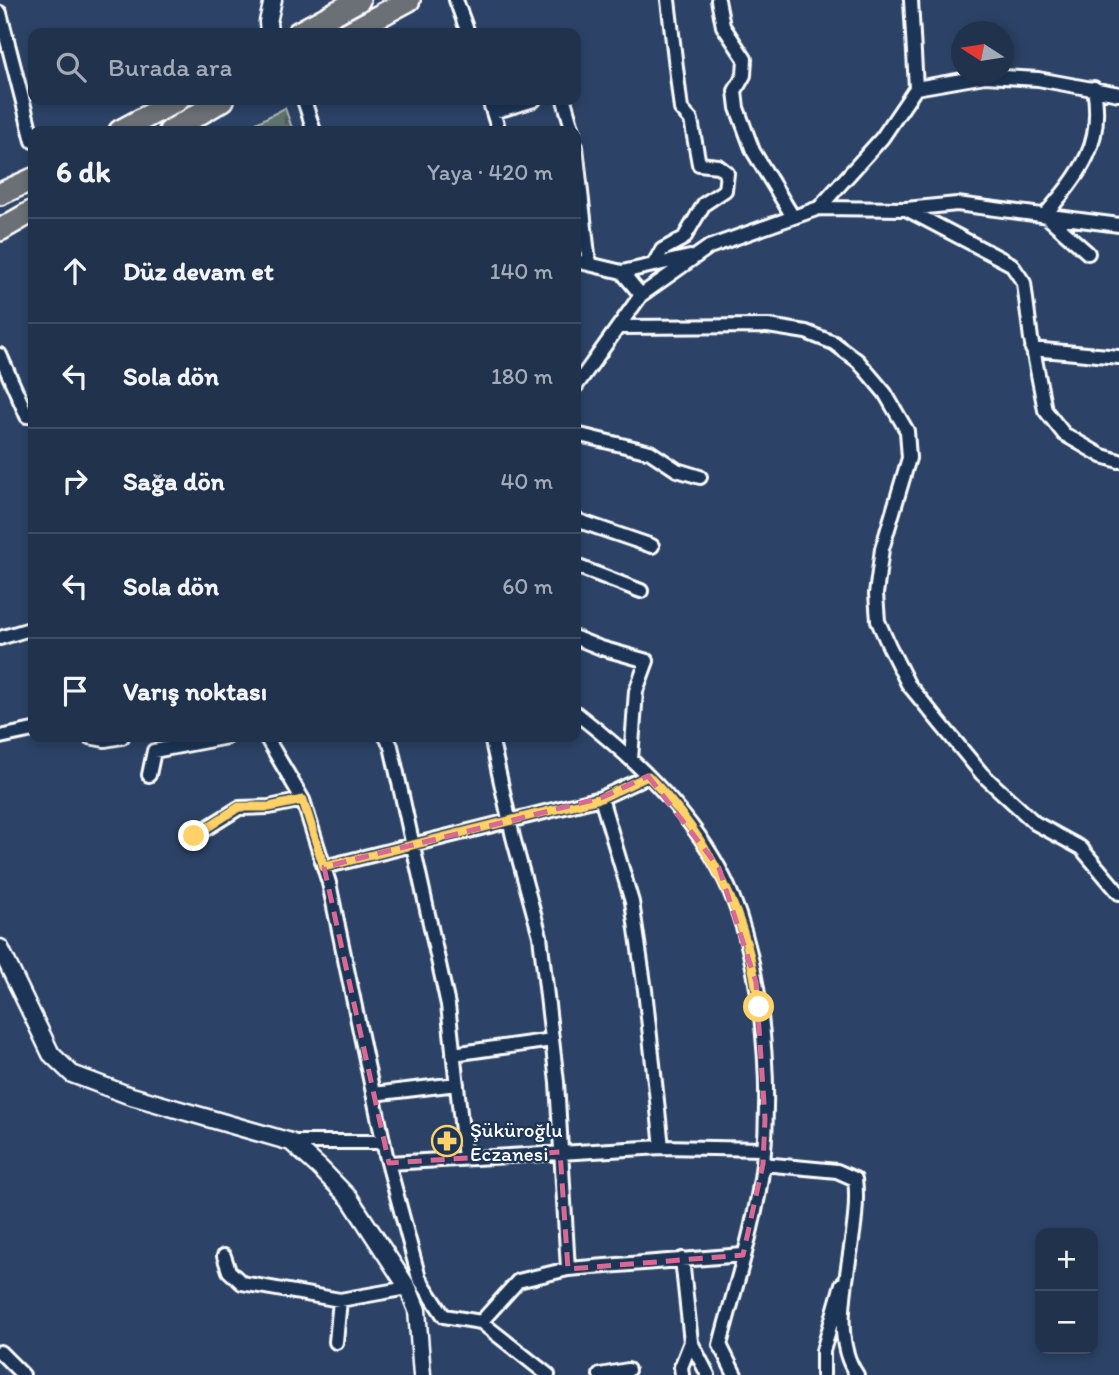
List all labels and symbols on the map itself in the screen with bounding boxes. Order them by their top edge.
north arrow [951,21,1014,84]
route end [178,820,209,851]
route start [743,991,774,1022]
place label: Şüküroğlu Eczanesi [470,1117,563,1166]
pharmacy icon: Şüküroğlu Eczanesi [430,1124,464,1158]

